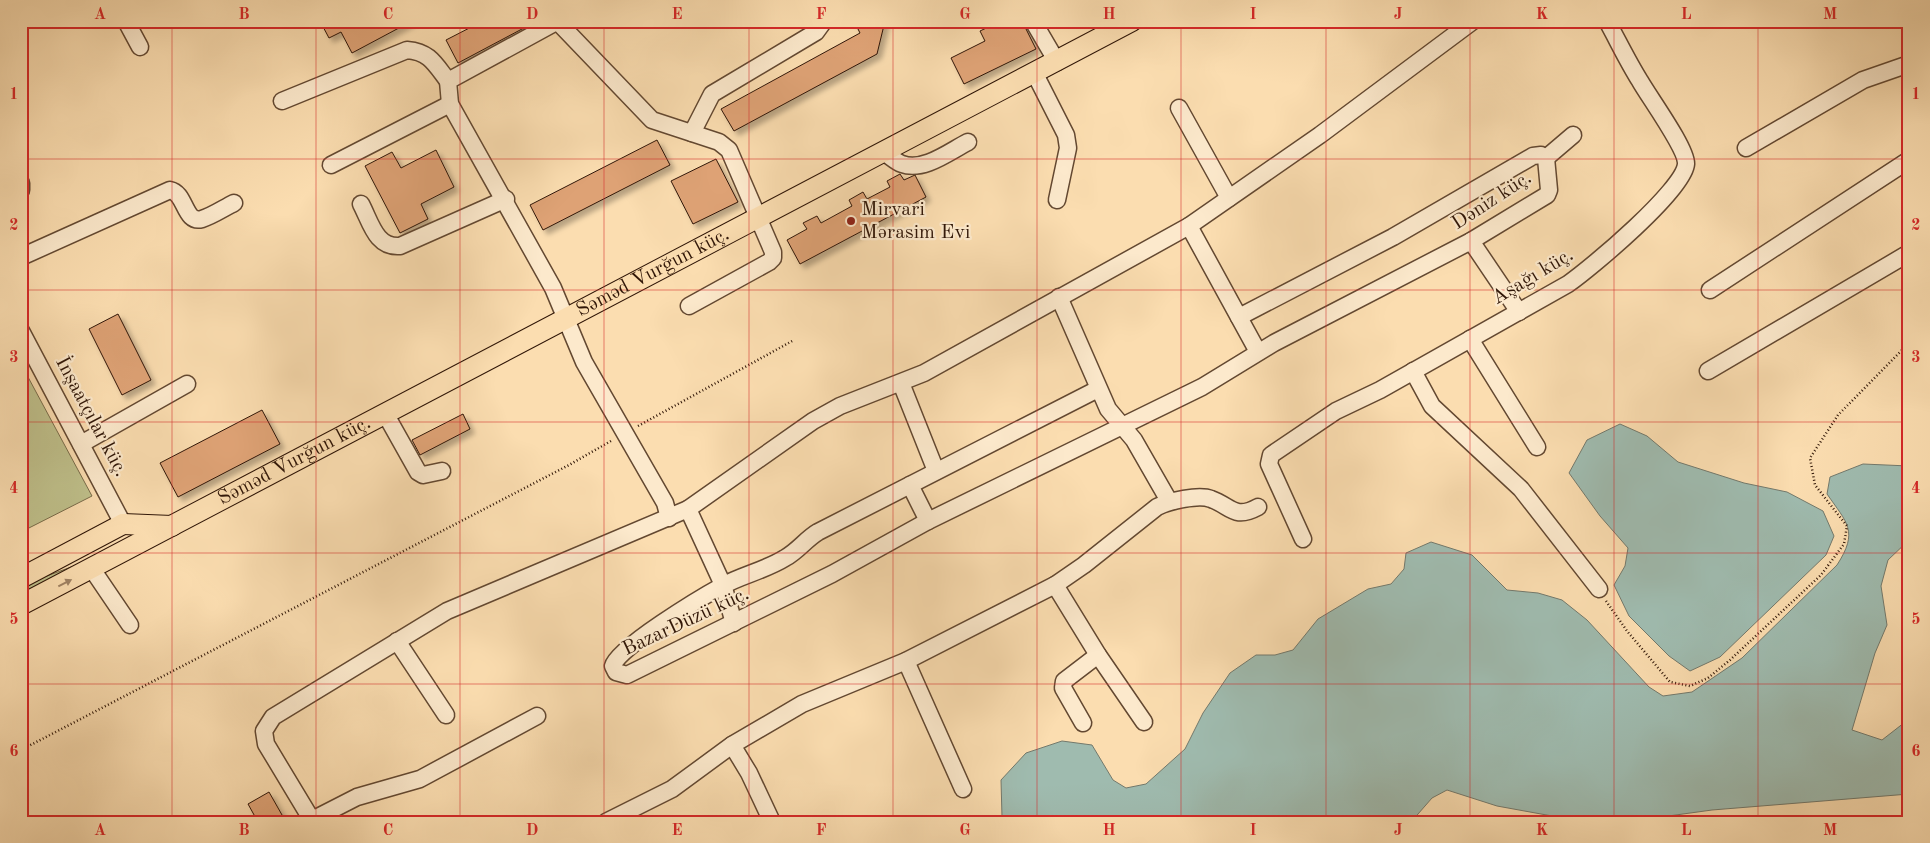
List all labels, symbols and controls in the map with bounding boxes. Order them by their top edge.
text: A [94,7,106,23]
text: B [238,7,250,23]
text: C [383,7,393,23]
text: D [526,7,538,23]
text: E [671,7,683,23]
text: F [816,7,827,23]
text: G [959,7,971,23]
text: H [1102,7,1116,23]
text: I [1249,7,1257,23]
text: J [1394,7,1403,23]
text: K [1536,7,1548,23]
text: L [1681,7,1692,23]
text: M [1823,7,1837,23]
text: 1 [9,87,19,103]
text: 1 [1911,87,1921,103]
street label: Dəniz küç. [1448,168,1536,234]
place label: Mirvari Mərasim Evi [861,200,970,243]
marker: Mirvari Mərasim Evi [845,215,857,227]
text: 2 [9,218,19,234]
text: 2 [1911,218,1921,234]
street label: Səməd Vurğun küç. [573,224,733,321]
street label: Aşağı küç. [1489,245,1577,309]
text: 3 [9,350,19,366]
text: 3 [1911,350,1921,366]
street label: İnşaatçılar küç. [51,353,133,480]
street label: Səməd Vurğun küç. [215,413,374,510]
text: 4 [9,481,19,497]
text: 4 [1911,481,1921,497]
one-way arrow [57,579,72,587]
street label: BazarDüzü küç. [620,584,752,660]
text: 5 [9,612,19,628]
text: 5 [1911,612,1921,628]
text: 6 [9,744,19,760]
text: 6 [1911,744,1921,760]
text: A [94,823,106,839]
text: B [238,823,250,839]
text: C [383,823,393,839]
text: D [526,823,538,839]
text: E [671,823,683,839]
text: F [816,823,827,839]
text: G [959,823,971,839]
text: H [1102,823,1116,839]
text: I [1249,823,1257,839]
text: J [1394,823,1403,839]
text: K [1536,823,1548,839]
text: L [1681,823,1692,839]
text: M [1823,823,1837,839]

